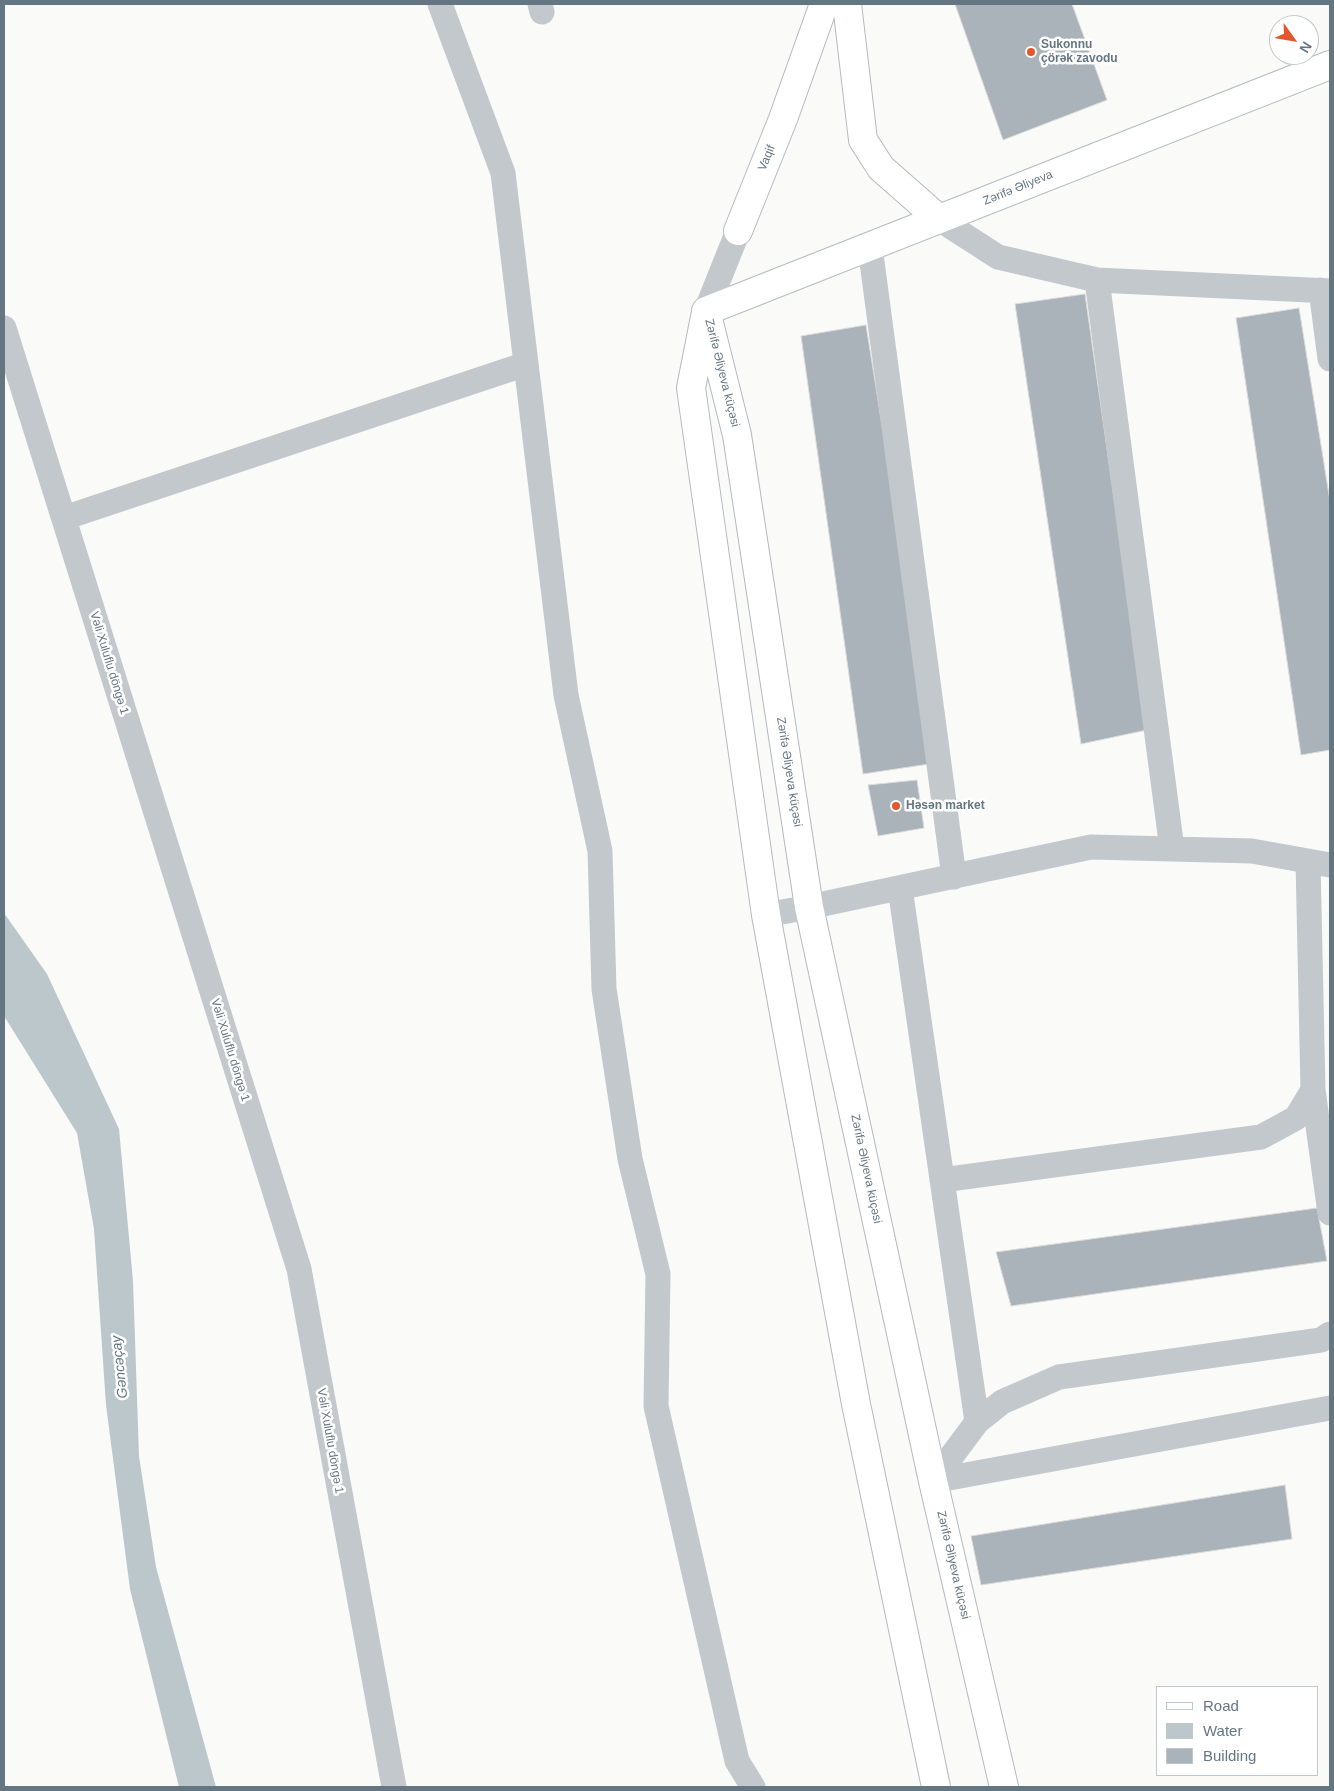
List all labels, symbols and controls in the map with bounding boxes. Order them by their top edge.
north arrow [1269,15,1319,65]
place label: Sukonnu çörək zavodu [1041,38,1118,66]
text: N [1296,39,1315,56]
marker: Sukonnu çörək zavodu [1025,46,1037,58]
street label: Vaqif [755,143,779,173]
street label: Zərifə Əliyeva [981,168,1055,208]
street label: Zərifə Əliyeva küçəsi [702,317,742,429]
street label: Vəli Xuluflu döngə 1 [87,610,131,716]
street label: Zərifə Əliyeva küçəsi [773,716,805,828]
place label: Həsən market [906,799,985,813]
marker: Həsən market [890,800,902,812]
street label: Vəli Xuluflu döngə 1 [208,997,252,1103]
street label: Zərifə Əliyeva küçəsi [847,1113,885,1225]
water label: Gəncəçay [108,1335,132,1399]
street label: Vəli Xuluflu döngə 1 [314,1387,346,1495]
street label: Zərifə Əliyeva küçəsi [933,1509,973,1621]
legend [1156,1686,1319,1776]
text: Road [1203,1697,1239,1714]
text: Water [1203,1722,1242,1739]
text: Building [1203,1747,1256,1764]

